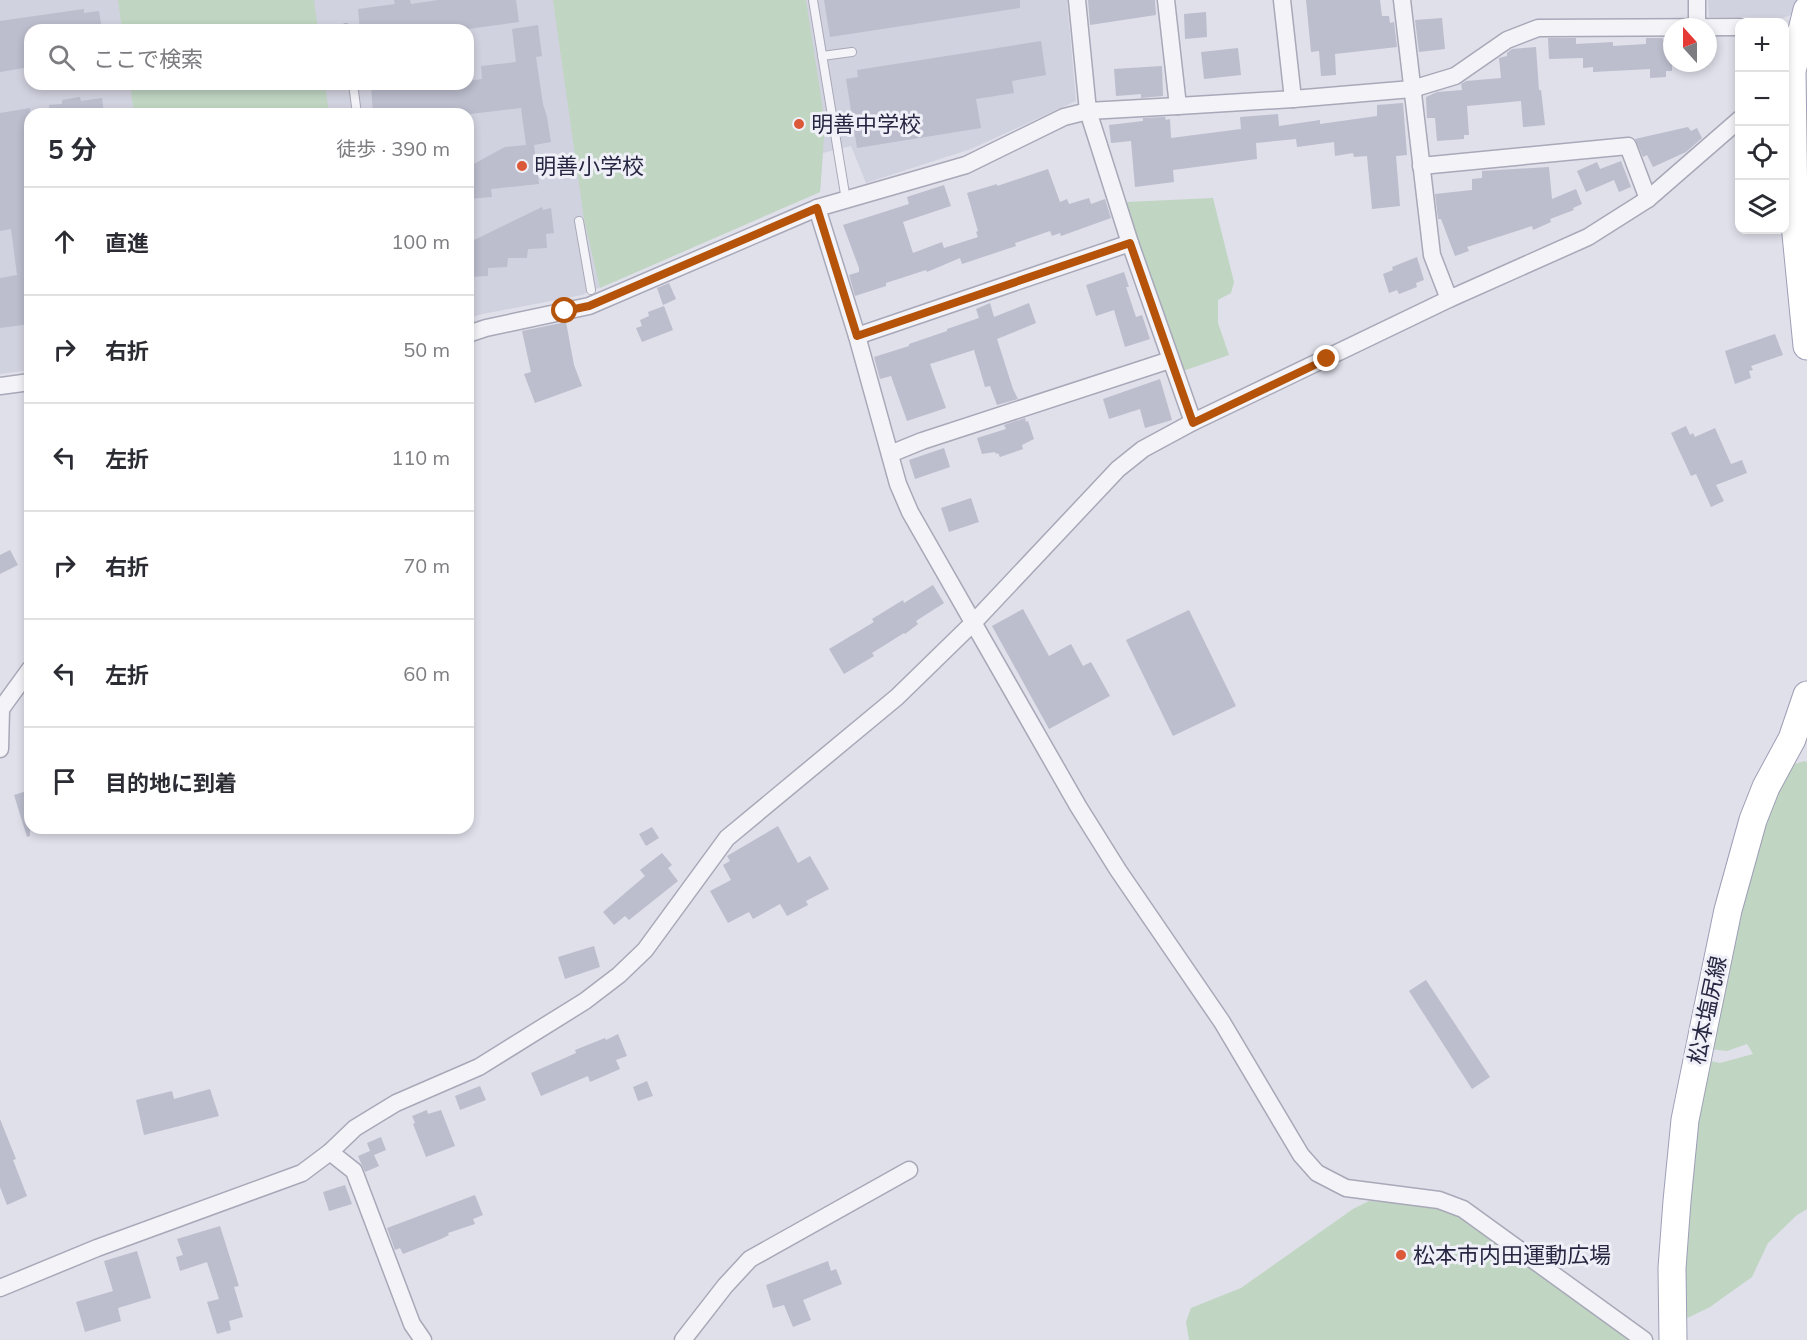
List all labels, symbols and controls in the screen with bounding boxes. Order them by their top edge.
north arrow [1663,18,1717,72]
map controls [1735,18,1789,234]
button: + [1735,18,1789,72]
search box [24,24,474,90]
icon: search [45,41,78,74]
text: ここで検索 [93,45,203,73]
button: − [1735,72,1789,126]
place label: 明善中学校 [811,110,921,138]
marker: 明善中学校 [792,117,806,131]
button: locate [1735,126,1789,180]
text: 5 分 [48,133,97,166]
text: 徒歩 · 390 m [336,136,450,161]
place label: 明善小学校 [534,152,644,180]
marker: 明善小学校 [515,159,529,173]
button: layers [1735,180,1789,234]
icon: ahead [48,225,81,258]
text: 直進 [105,229,149,257]
text: 100 m [391,229,450,254]
route start [551,297,577,323]
icon: right [48,333,81,366]
text: 右折 [105,337,149,365]
text: 50 m [403,337,450,362]
route end [1313,345,1339,371]
icon: left [48,441,81,474]
text: 左折 [105,445,149,473]
text: 110 m [391,445,450,470]
icon: right [48,549,81,582]
text: 右折 [105,553,149,581]
text: 70 m [403,553,450,578]
icon: left [48,657,81,690]
text: 左折 [105,661,149,689]
text: 60 m [403,661,450,686]
icon: arrive [48,765,81,798]
text: 目的地に到着 [105,769,237,797]
street label: 松本塩尻線 [1682,953,1732,1067]
place label: 松本市内田運動広場 [1413,1241,1611,1269]
marker: 松本市内田運動広場 [1394,1248,1408,1262]

